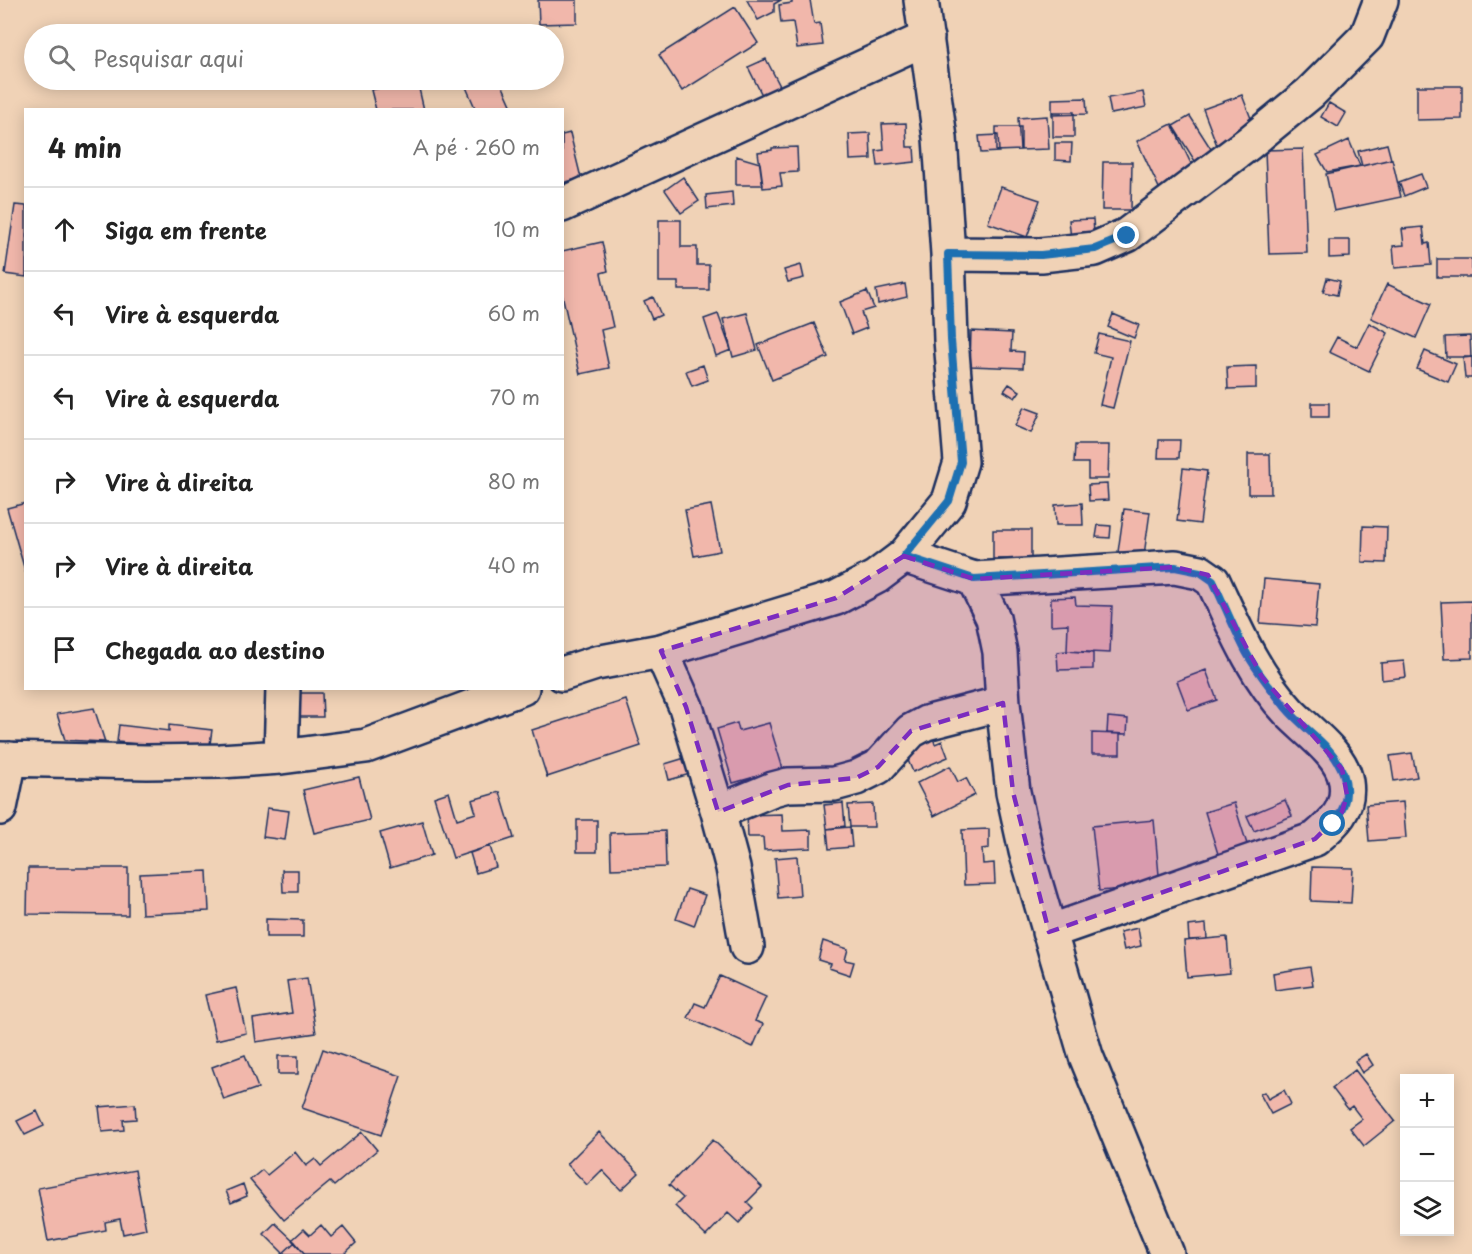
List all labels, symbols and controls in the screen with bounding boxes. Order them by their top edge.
search box [24,24,564,90]
icon: search [45,41,78,74]
text: Pesquisar aqui [93,41,244,74]
text: 4 min [48,128,122,167]
text: A pé · 260 m [413,132,540,162]
icon: ahead [48,213,81,246]
text: Siga em frente [105,213,267,246]
text: 10 m [493,214,540,244]
route end [1113,222,1139,248]
icon: left [48,297,81,330]
text: Vire à esquerda [105,297,279,330]
text: 60 m [488,298,540,328]
icon: left [48,381,81,414]
text: Vire à esquerda [105,381,279,414]
text: 70 m [490,382,540,412]
icon: right [48,465,81,498]
text: Vire à direita [105,465,253,498]
text: 80 m [488,466,540,496]
icon: right [48,549,81,582]
text: Vire à direita [105,549,253,582]
text: 40 m [488,550,540,580]
icon: arrive [48,633,81,666]
text: Chegada ao destino [105,633,325,666]
route start [1319,810,1345,836]
map controls [1400,1074,1454,1236]
button: + [1400,1074,1454,1128]
button: − [1400,1128,1454,1182]
button: layers [1400,1182,1454,1236]

